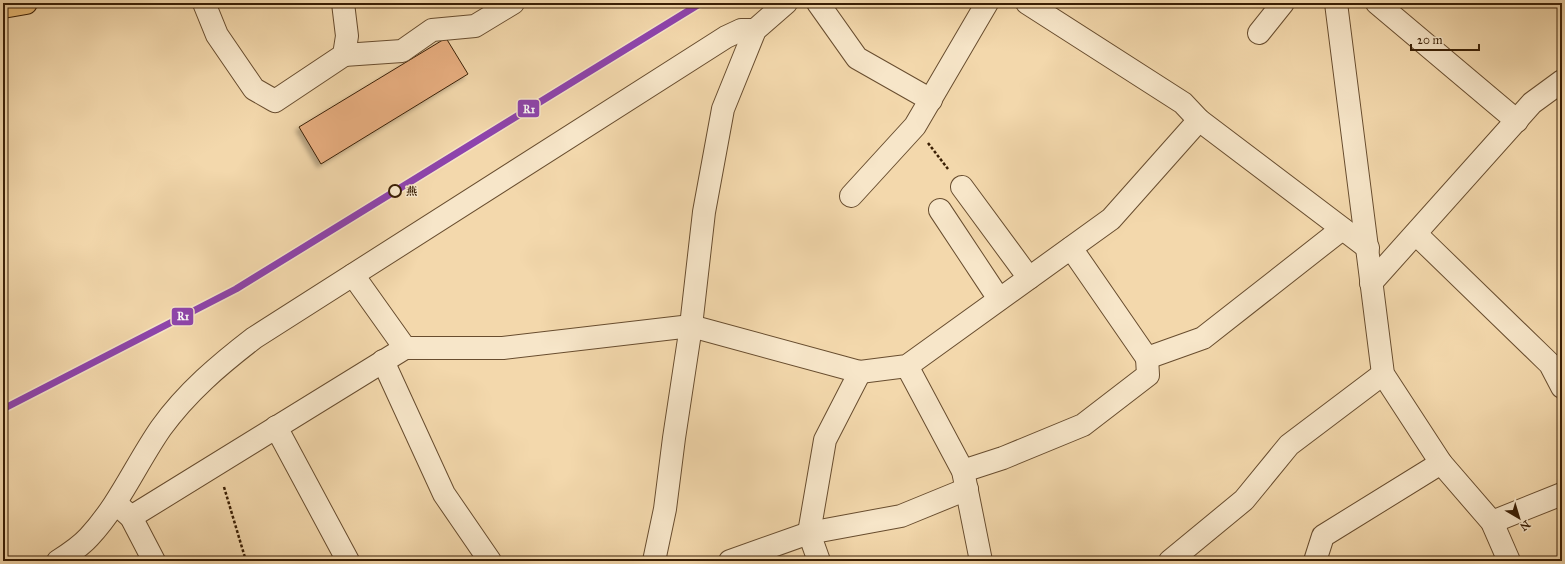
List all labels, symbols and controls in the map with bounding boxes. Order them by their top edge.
scale bar [1411,26,1479,52]
text: 20 m [1417,33,1443,47]
line badge: R1 [517,99,540,118]
text: R1 [523,103,536,116]
marker: 燕 [388,184,402,198]
place label: 燕 [406,185,417,198]
line badge: R1 [171,307,194,326]
text: R1 [177,310,190,323]
north arrow [1499,498,1539,538]
text: N [1517,517,1533,534]

